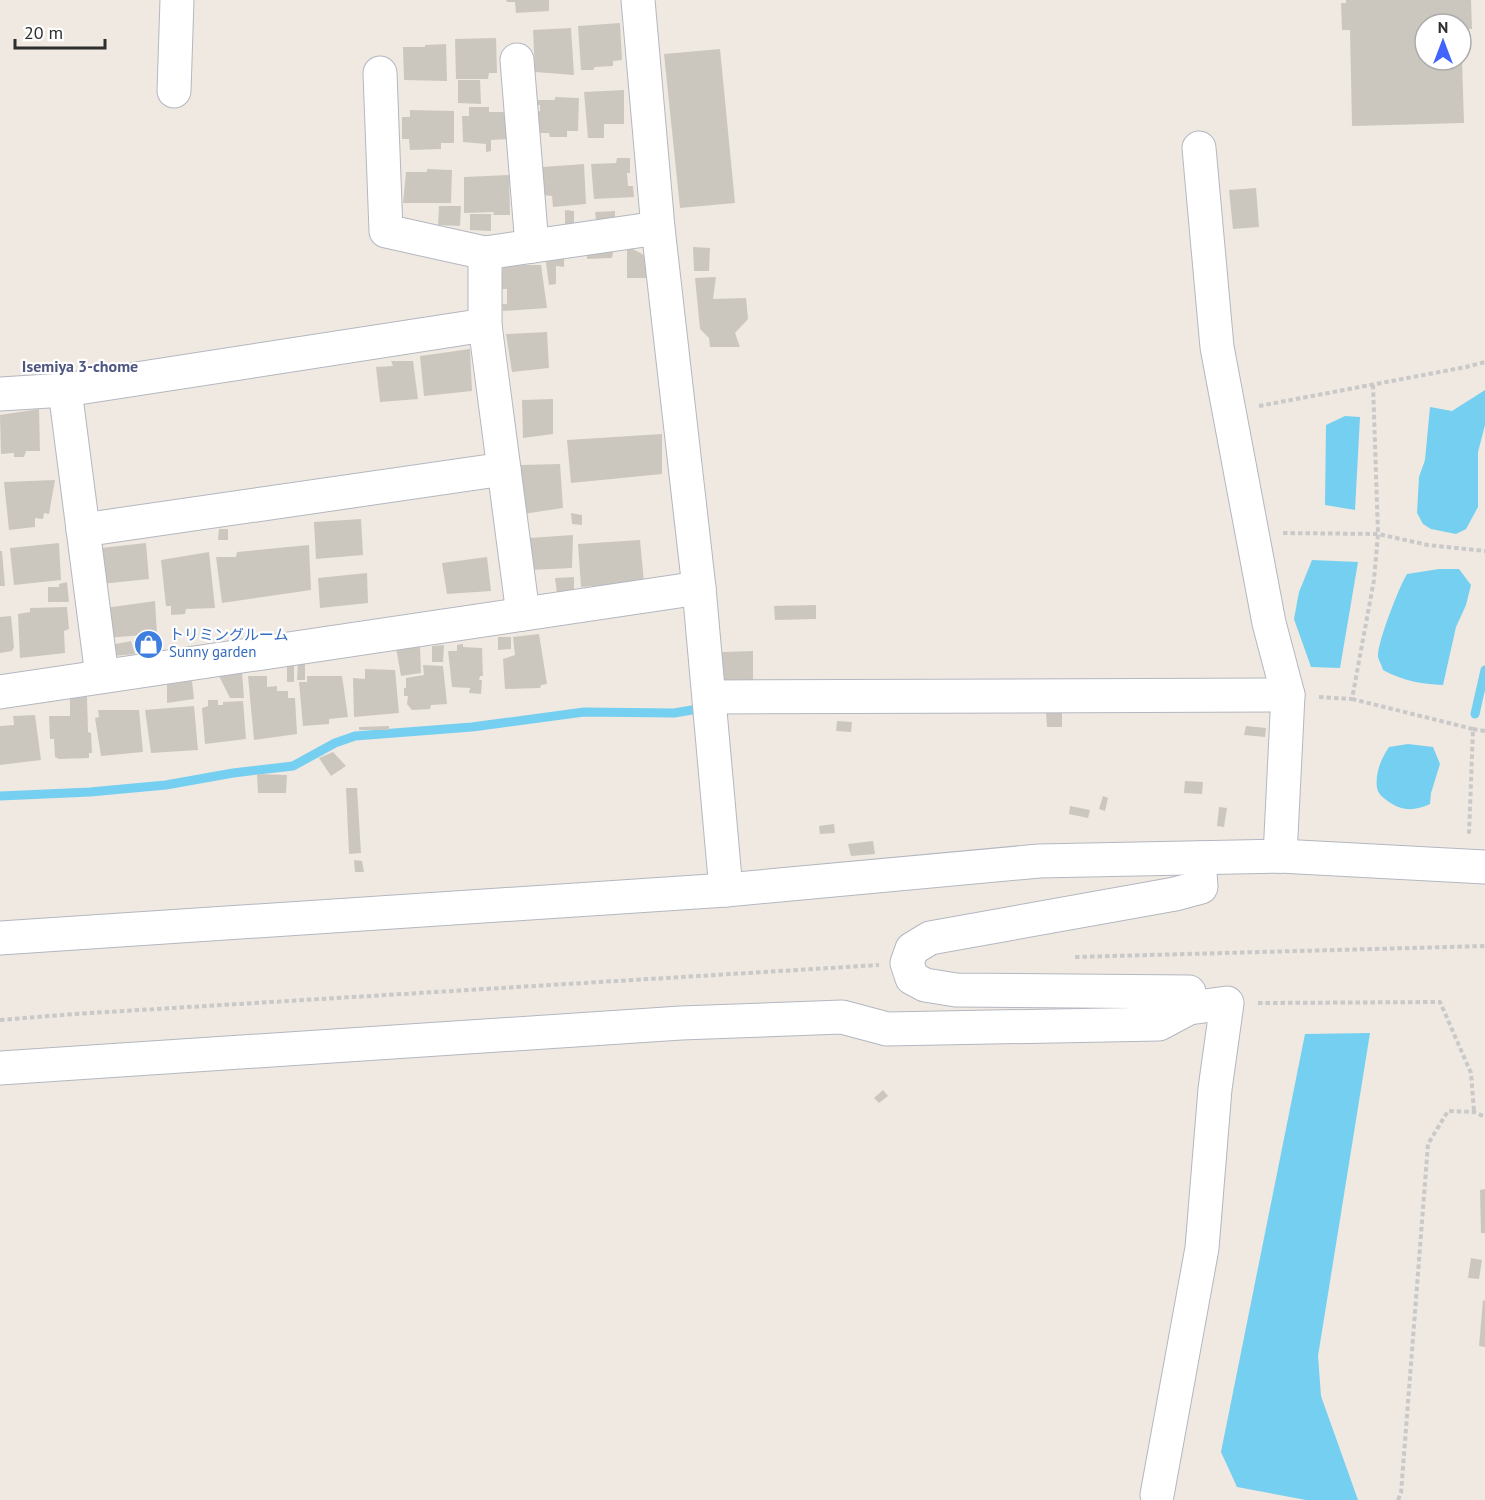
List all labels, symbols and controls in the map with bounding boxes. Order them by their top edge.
scale bar [15,12,105,50]
north arrow [1413,12,1473,72]
text: N [1438,17,1448,37]
text: 20 m [24,21,63,44]
district label: Isemiya 3-chome [22,356,138,376]
place label: トリミングルーム Sunny garden [169,625,289,661]
shop icon: トリミングルーム Sunny garden [132,628,164,660]

